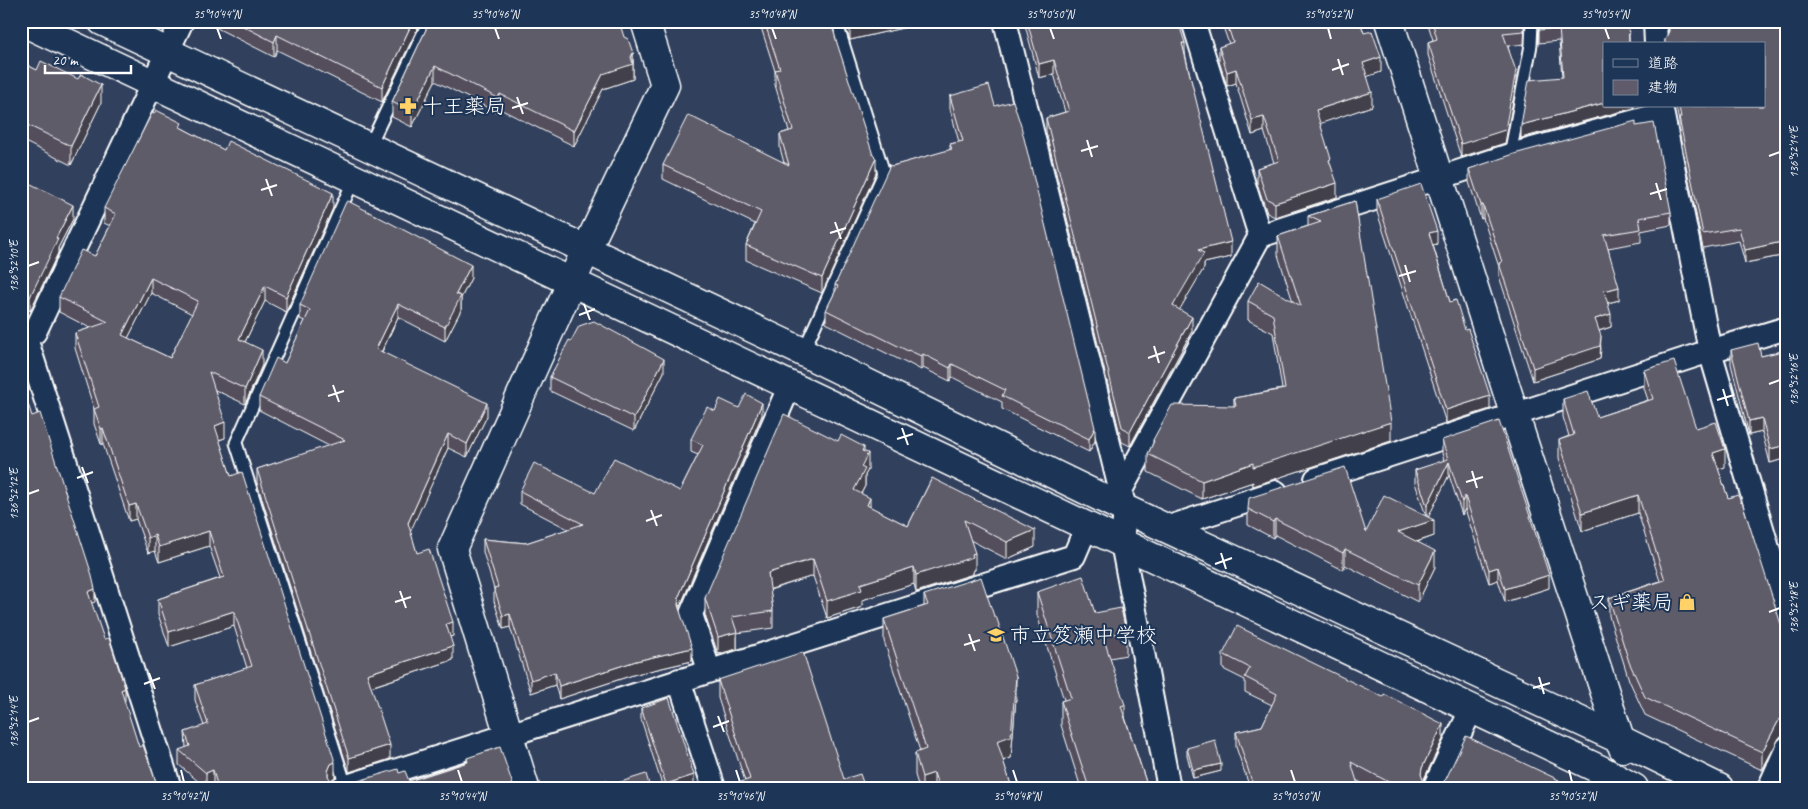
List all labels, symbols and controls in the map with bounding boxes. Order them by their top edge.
text: 35°10'44"N [193,6,242,22]
text: 35°10'46"N [471,6,520,22]
text: 35°10'48"N [748,6,797,22]
text: 35°10'50"N [1026,6,1075,22]
text: 35°10'52"N [1304,6,1353,22]
text: 35°10'54"N [1581,6,1630,22]
scale bar [45,42,131,74]
legend [1603,42,1766,108]
text: 20 m [52,51,79,70]
text: 道路 [1648,54,1678,73]
text: 建物 [1648,78,1678,97]
place label: 十王薬局 [422,93,506,119]
pharmacy icon: 十王薬局 [398,96,418,116]
text: 136°52'14"E [1786,124,1802,178]
text: 136°52'10"E [6,238,22,292]
text: 136°52'16"E [1786,352,1802,406]
text: 136°52'12"E [6,466,22,520]
text: 136°52'18"E [1786,580,1802,634]
place label: スギ薬局 [1589,589,1673,615]
shop icon: スギ薬局 [1677,592,1697,612]
place label: 市立笈瀬中学校 [1010,622,1157,648]
school or university icon: 市立笈瀬中学校 [986,625,1006,645]
text: 136°52'14"E [6,694,22,748]
text: 35°10'42"N [160,788,209,804]
text: 35°10'44"N [438,788,487,804]
text: 35°10'46"N [716,788,765,804]
text: 35°10'48"N [993,788,1042,804]
text: 35°10'50"N [1271,788,1320,804]
text: 35°10'52"N [1548,788,1597,804]

